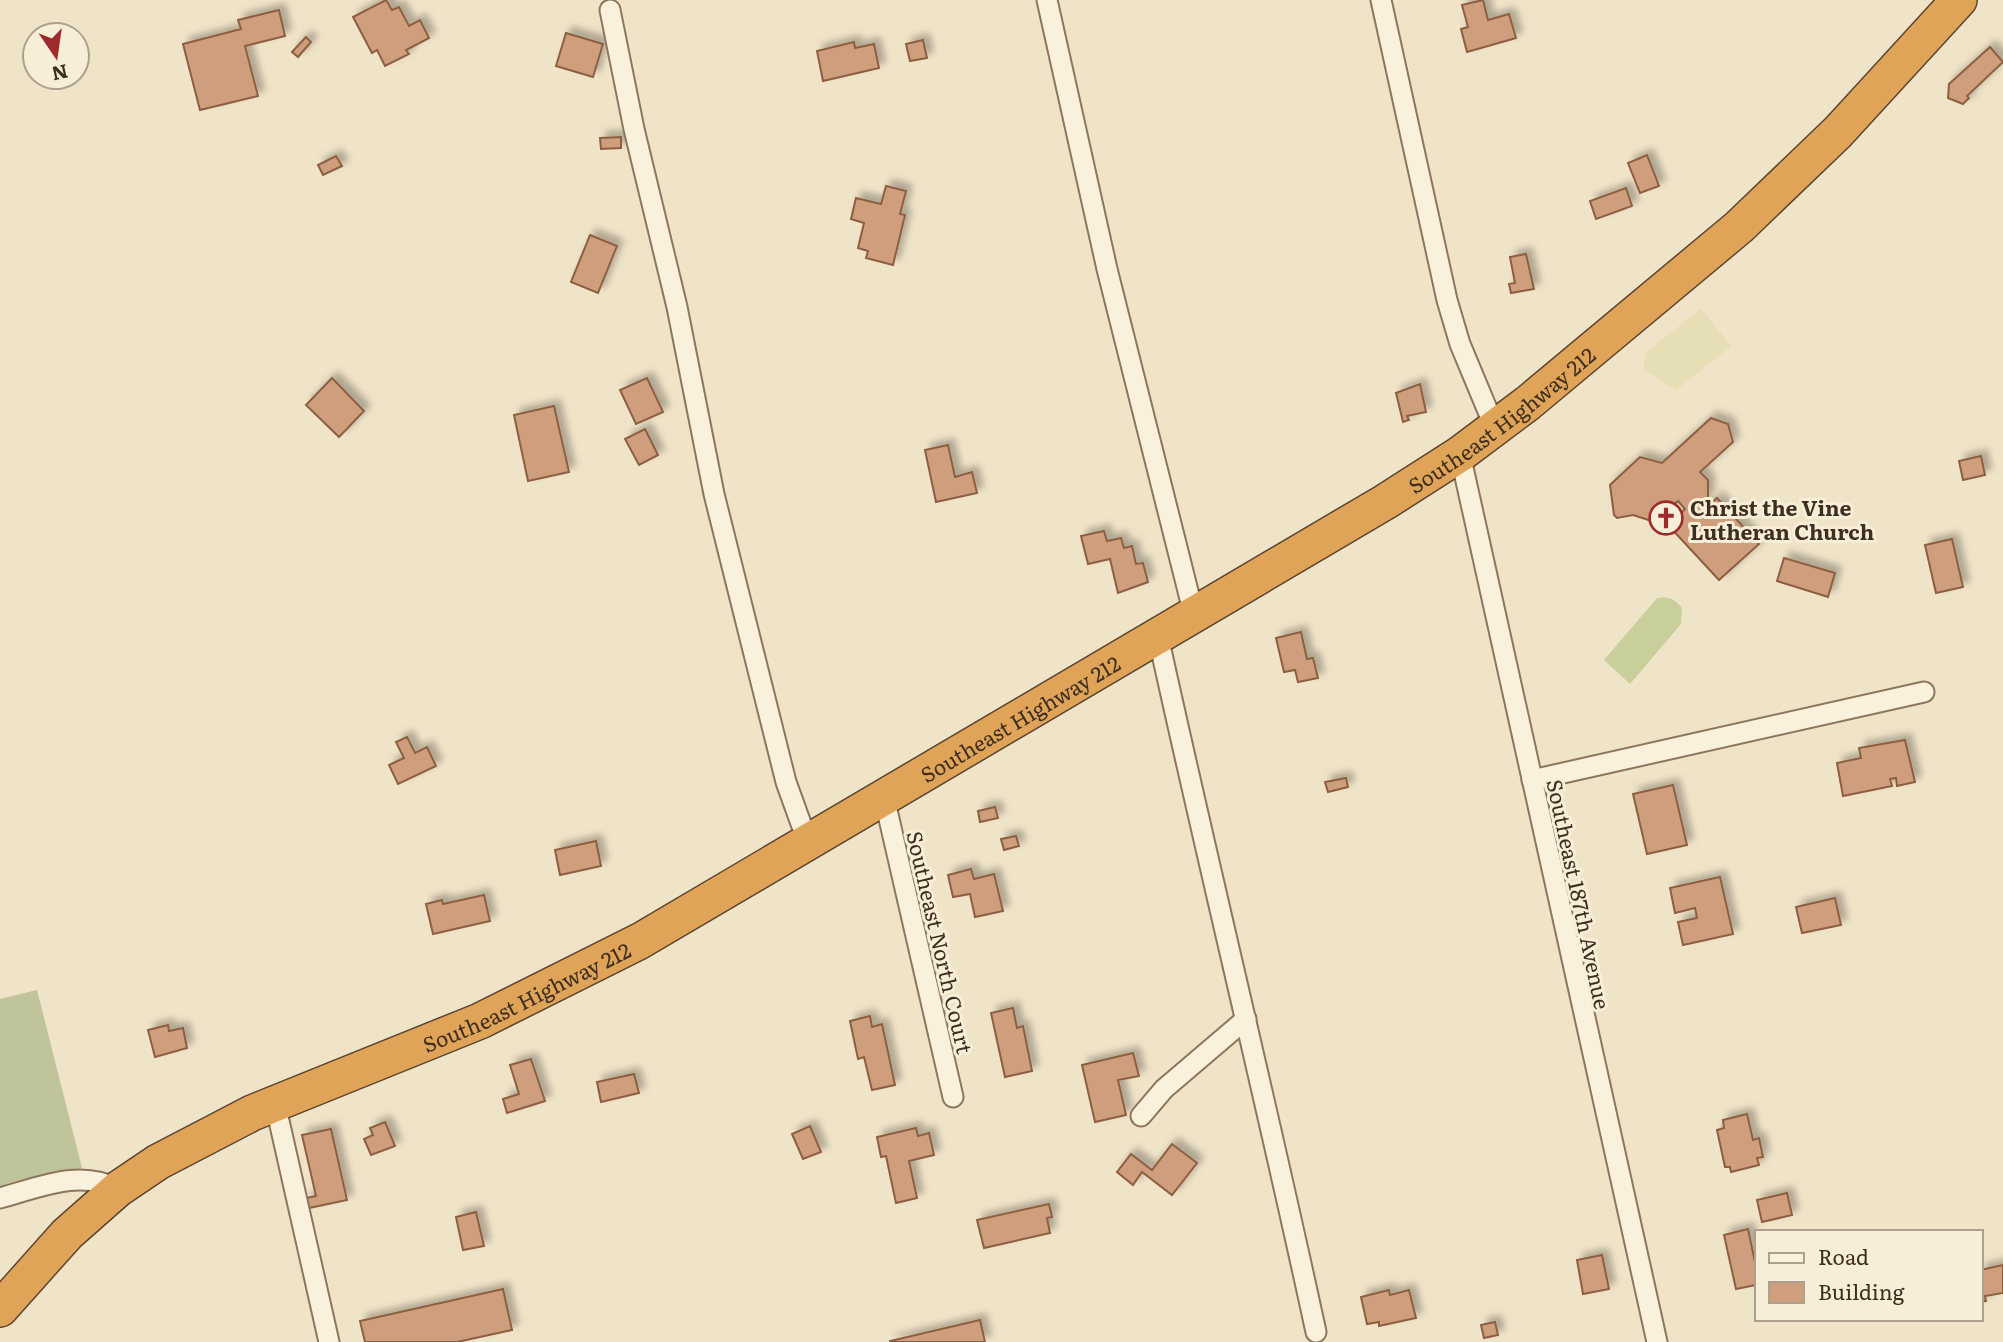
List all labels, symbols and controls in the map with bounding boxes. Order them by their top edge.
north arrow [21,21,91,91]
text: N [49,58,71,89]
street label: Southeast Highway 212 [1401,338,1601,499]
place label: Christ the Vine Lutheran Church [1690,491,1874,546]
church icon: Christ the Vine Lutheran Church [1647,499,1685,537]
street label: Southeast Highway 212 [914,646,1125,788]
street label: Southeast 187th Avenue [1540,776,1620,1012]
street label: Southeast North Court [900,828,982,1057]
street label: Southeast Highway 212 [417,933,635,1058]
legend [1755,1230,1982,1321]
text: Road [1818,1240,1869,1271]
text: Building [1818,1275,1905,1306]

